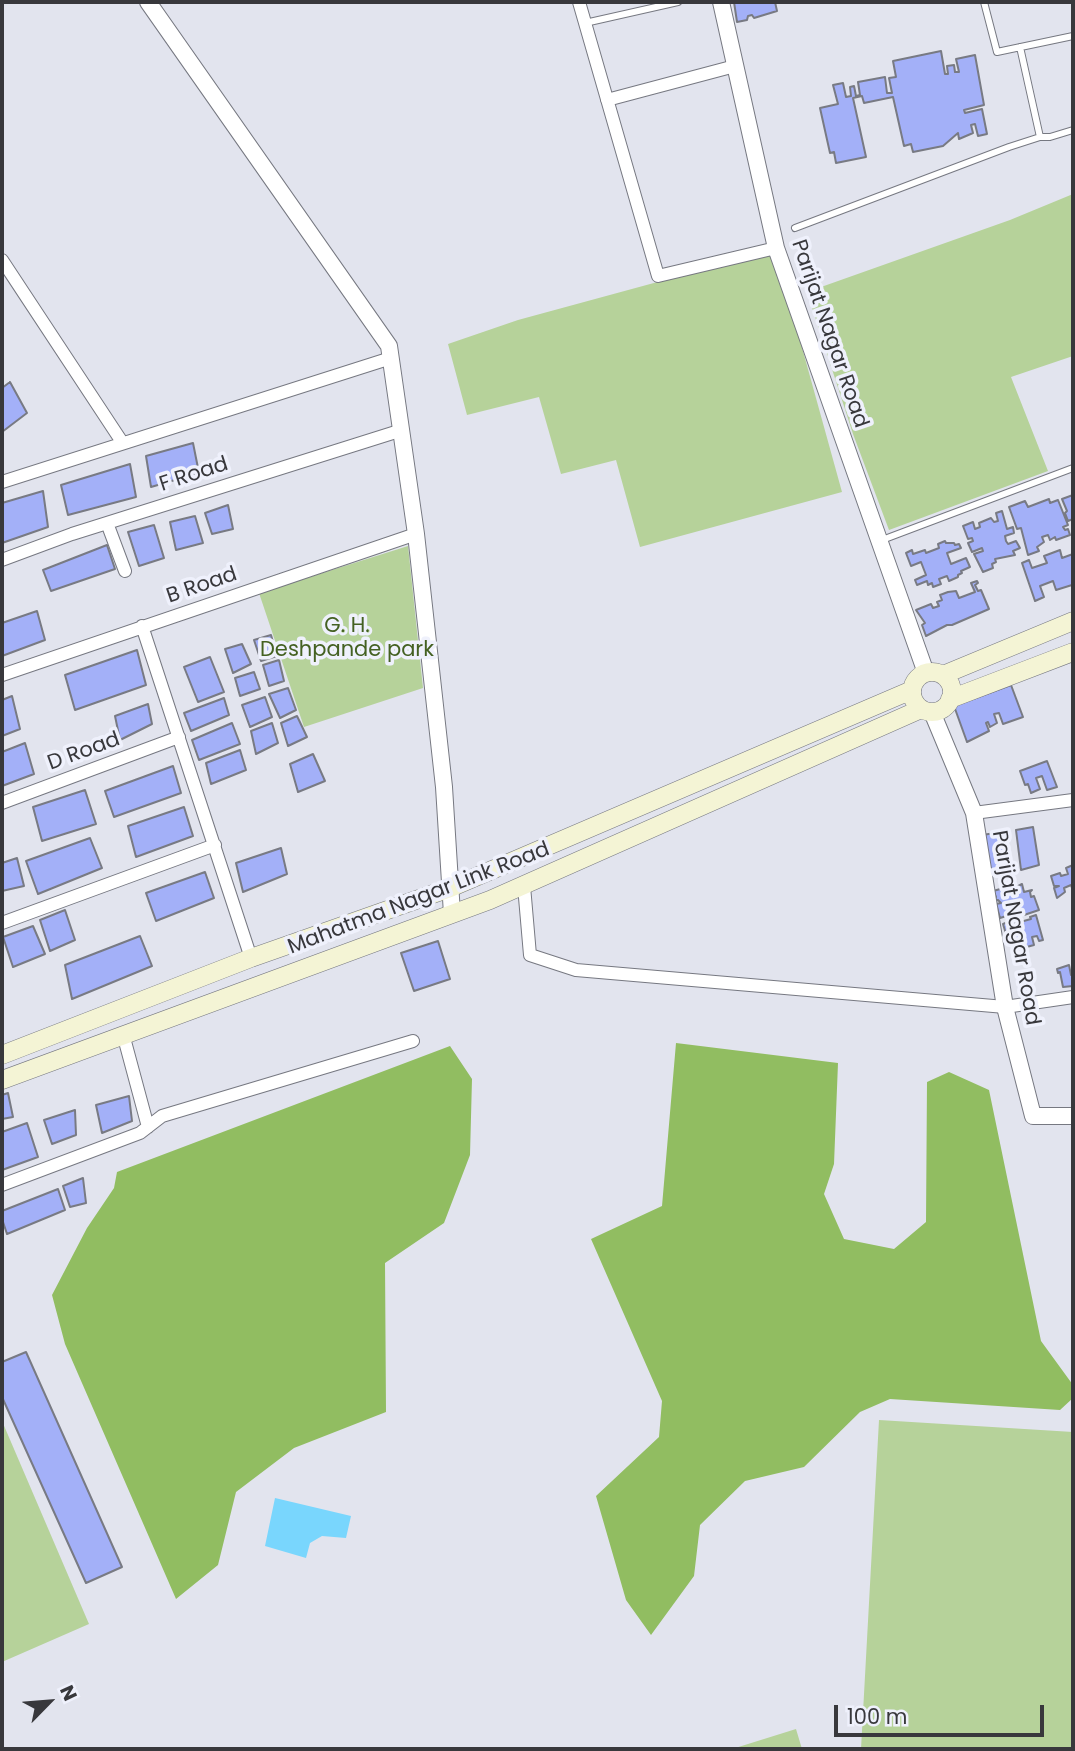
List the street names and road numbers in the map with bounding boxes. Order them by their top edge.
street label: Parijat Nagar Road [785,237,873,431]
street label: F Road [156,452,232,498]
street label: B Road [163,562,241,610]
street label: D Road [44,727,124,777]
street label: Parijat Nagar Road [985,829,1045,1027]
street label: Mahatma Nagar Link Road [284,837,554,961]

